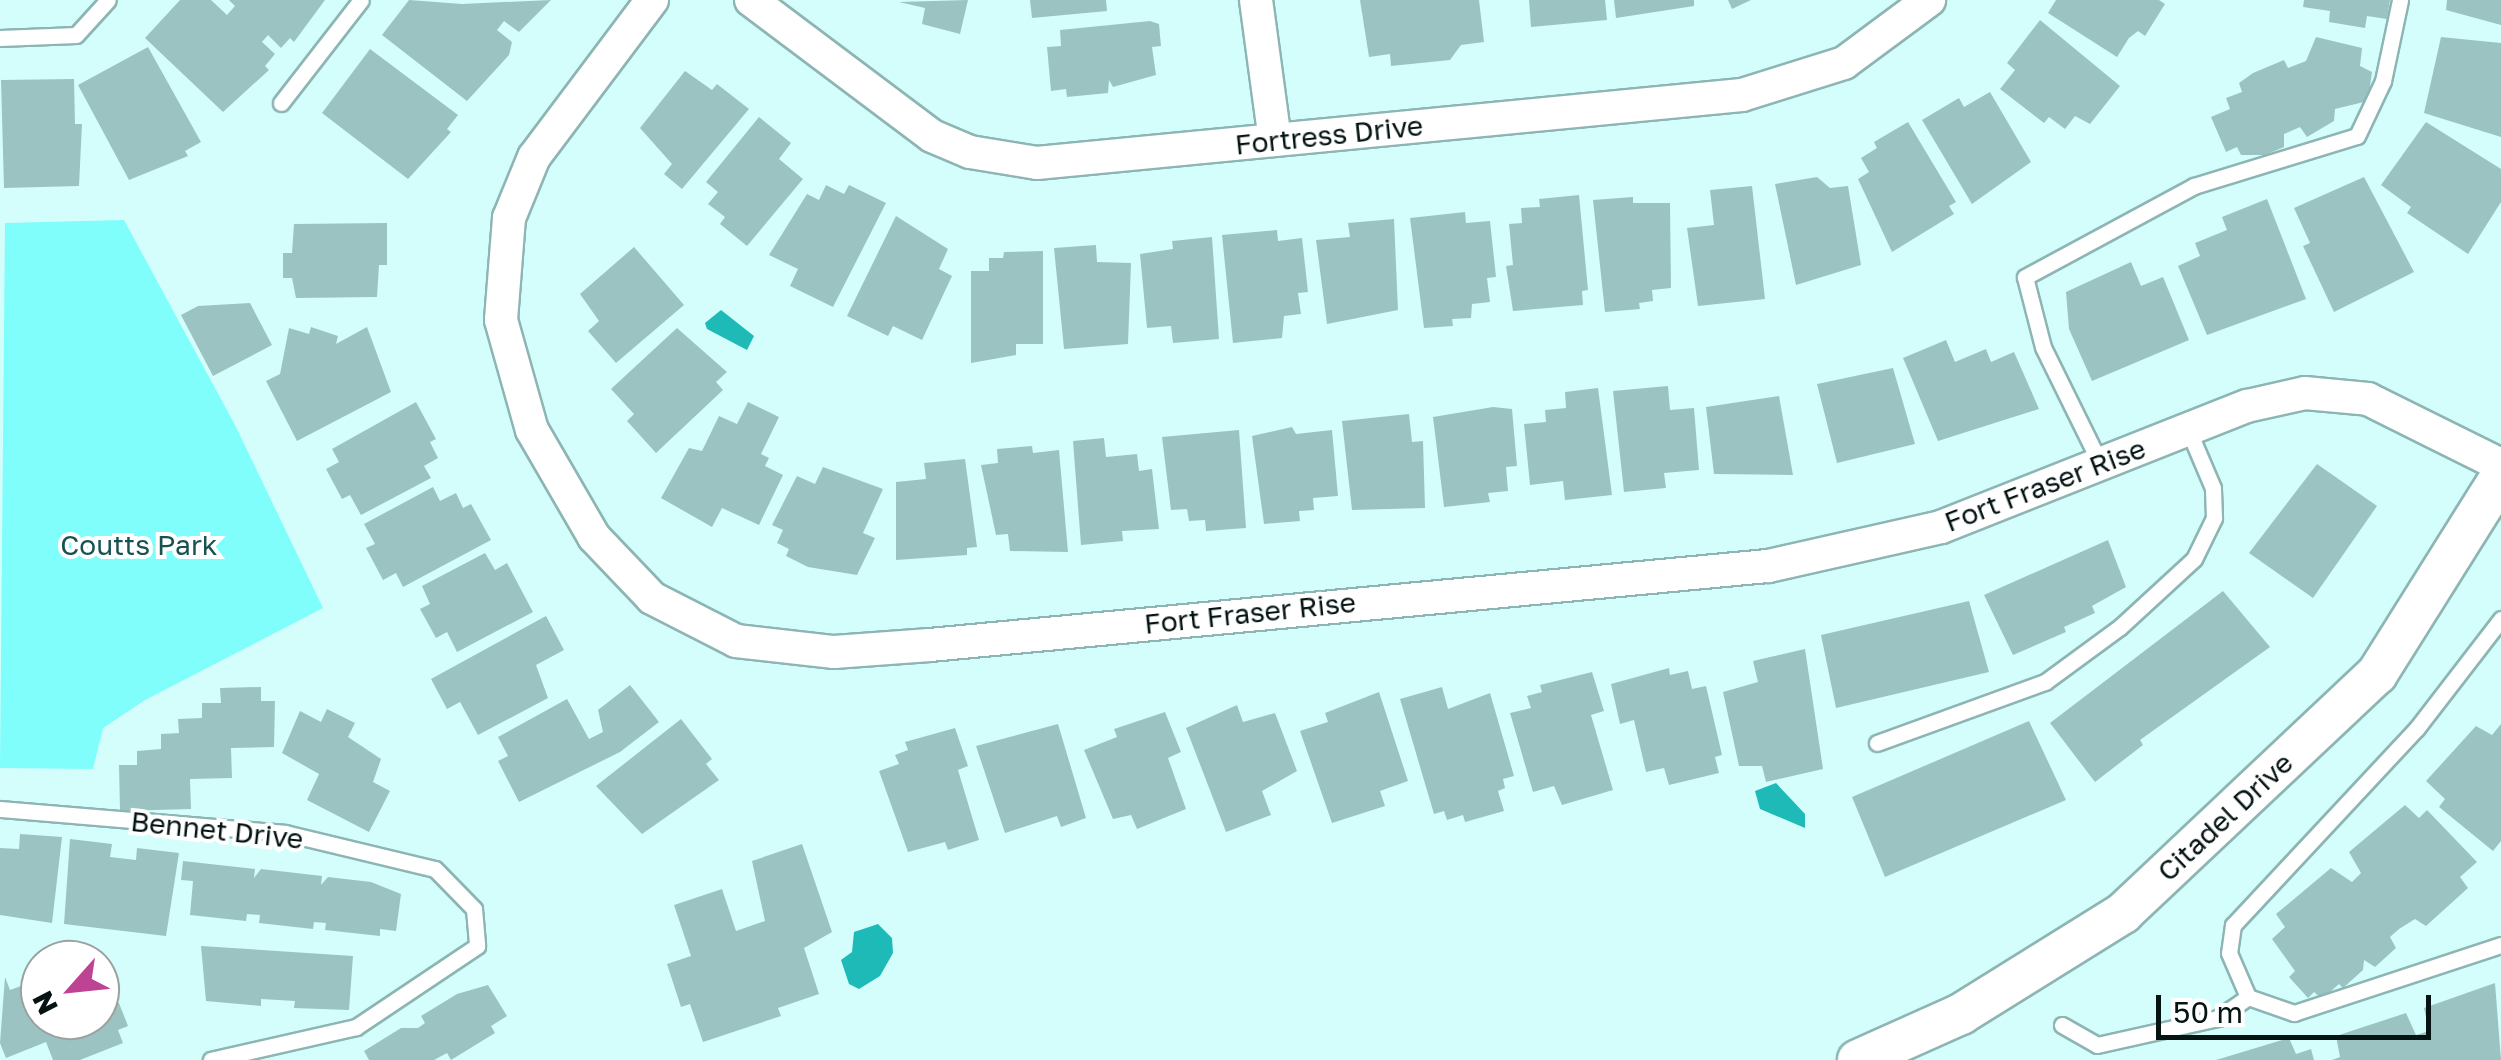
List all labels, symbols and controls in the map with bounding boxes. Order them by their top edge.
street label: Fortress Drive [1233,108,1425,162]
street label: Fort Fraser Rise [1940,431,2150,539]
park label: Coutts Park [60,528,218,562]
street label: Fort Fraser Rise [1143,585,1357,641]
street label: Citadel Drive [2151,746,2299,888]
street label: Bennet Drive [129,804,305,856]
north arrow [20,940,120,1040]
scale bar [2161,975,2436,1037]
text: N [25,986,64,1020]
text: 50 m [2173,994,2243,1030]

